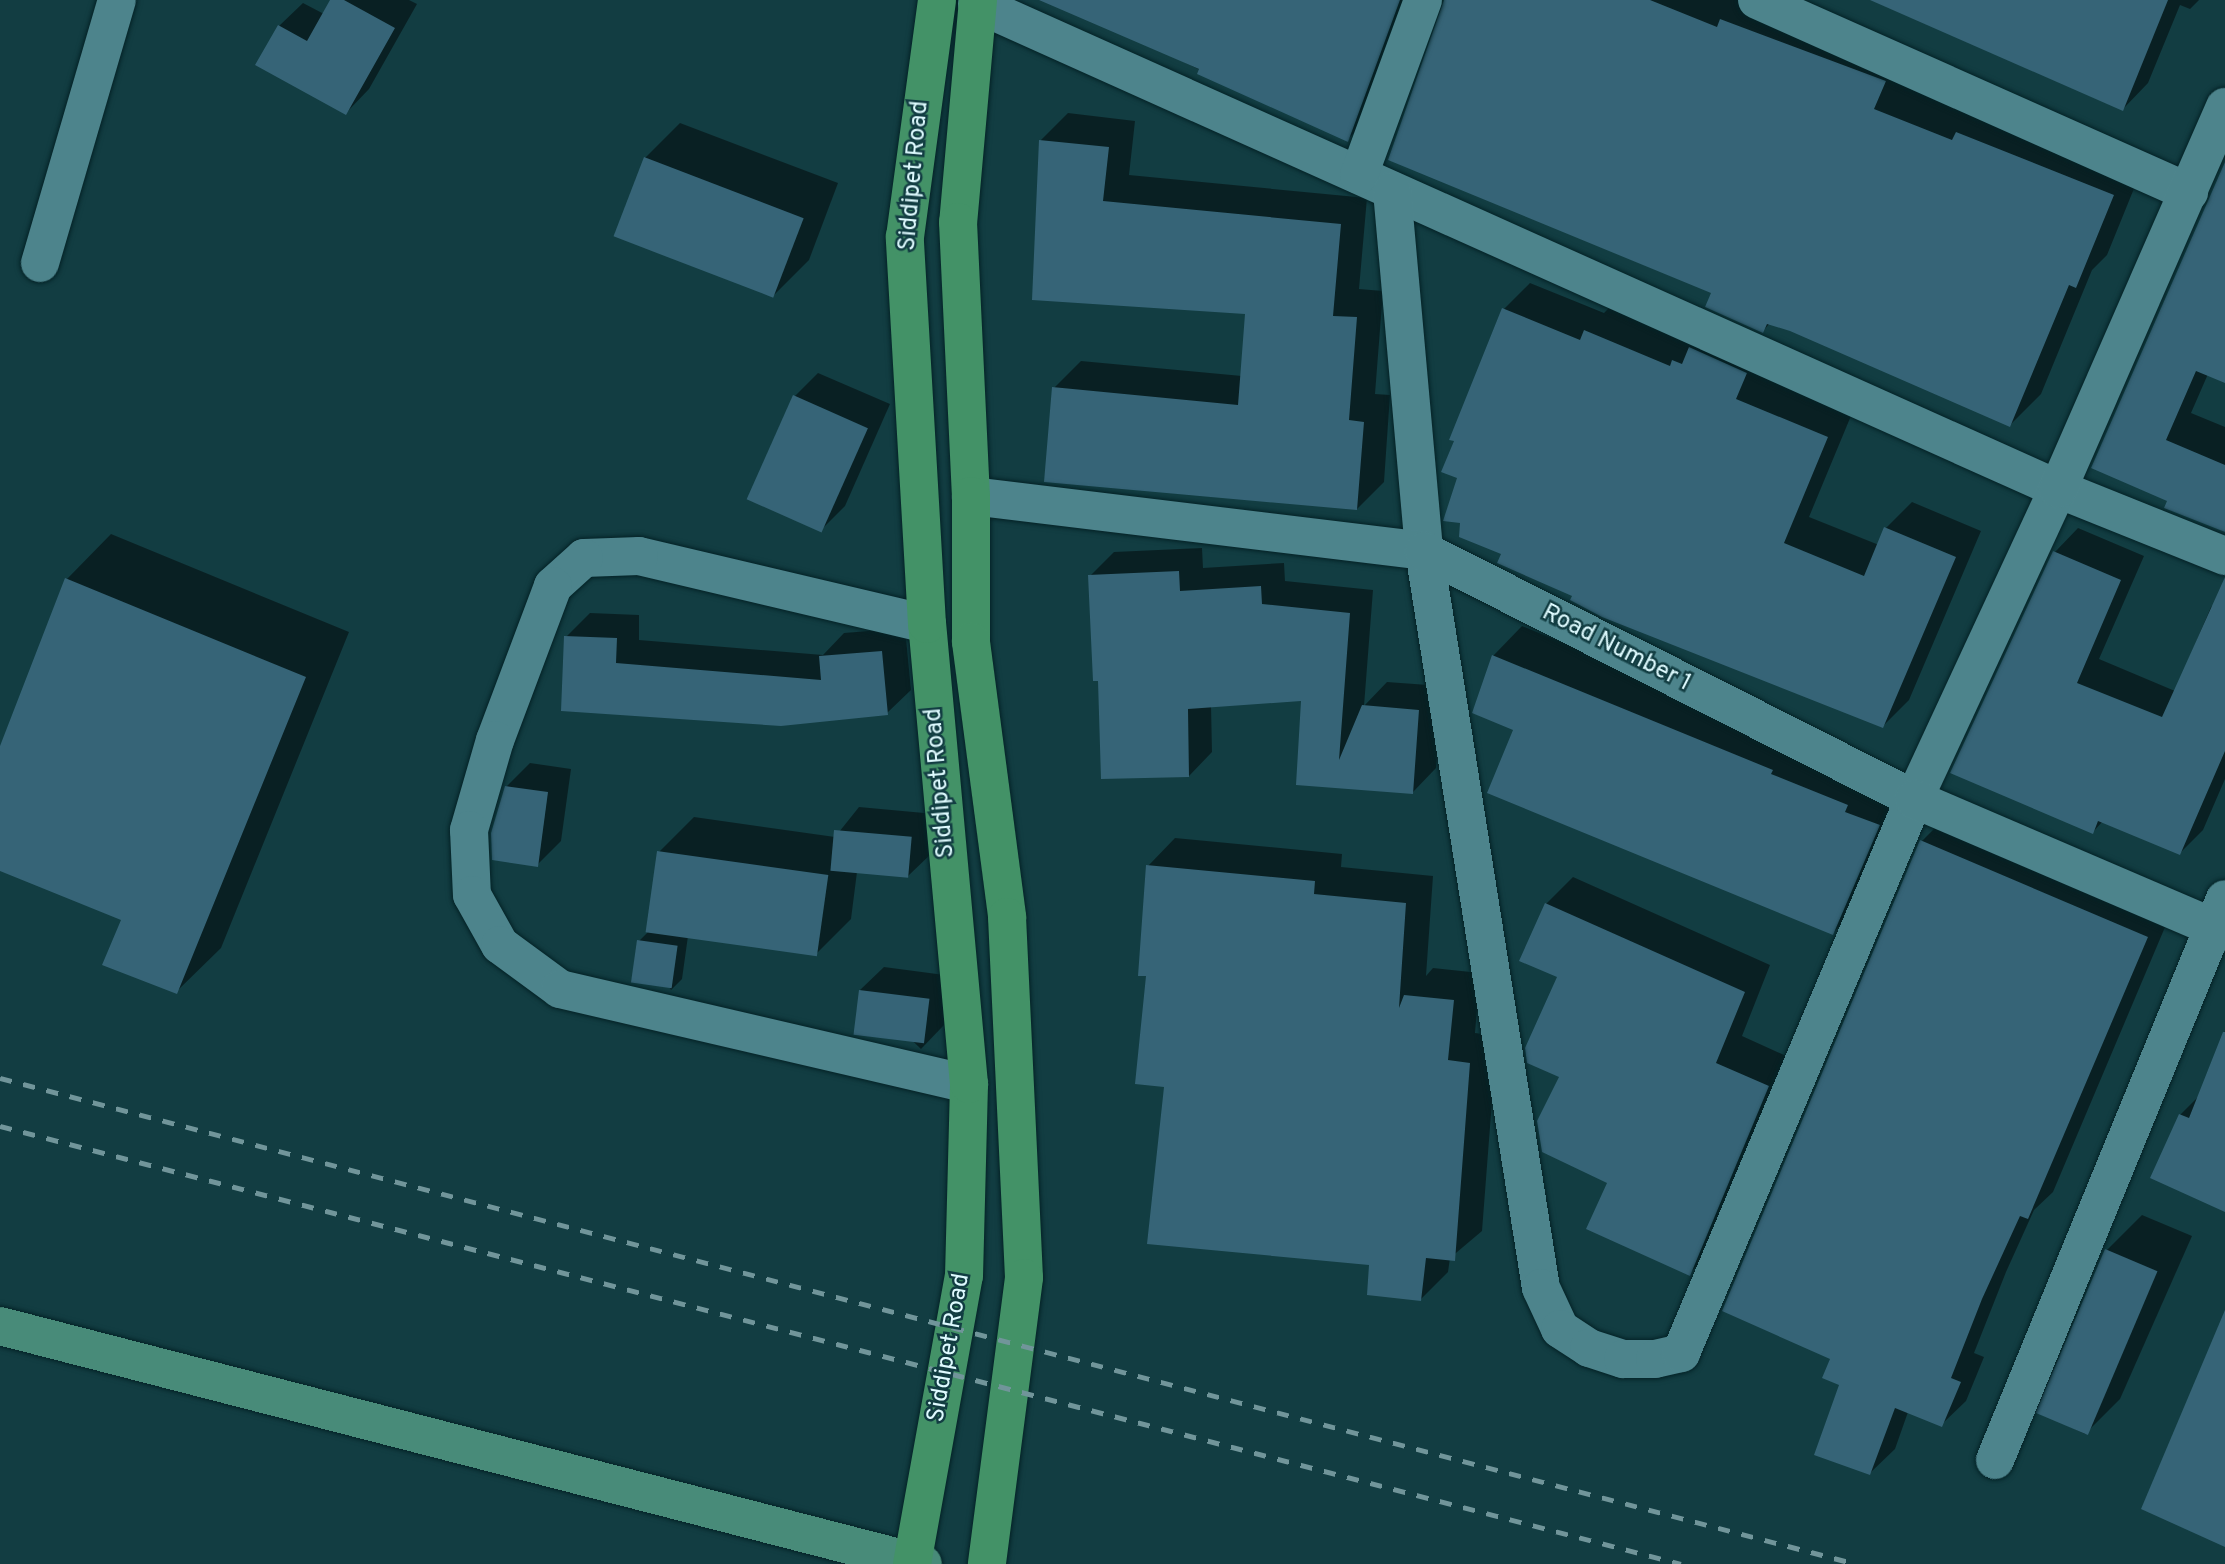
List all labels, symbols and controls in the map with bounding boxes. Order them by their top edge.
street label: Siddipet Road [894,100,936,252]
street label: Road Number 1 [1537,599,1695,699]
street label: Siddipet Road [920,707,962,859]
street label: Siddipet Road [923,1271,977,1425]

